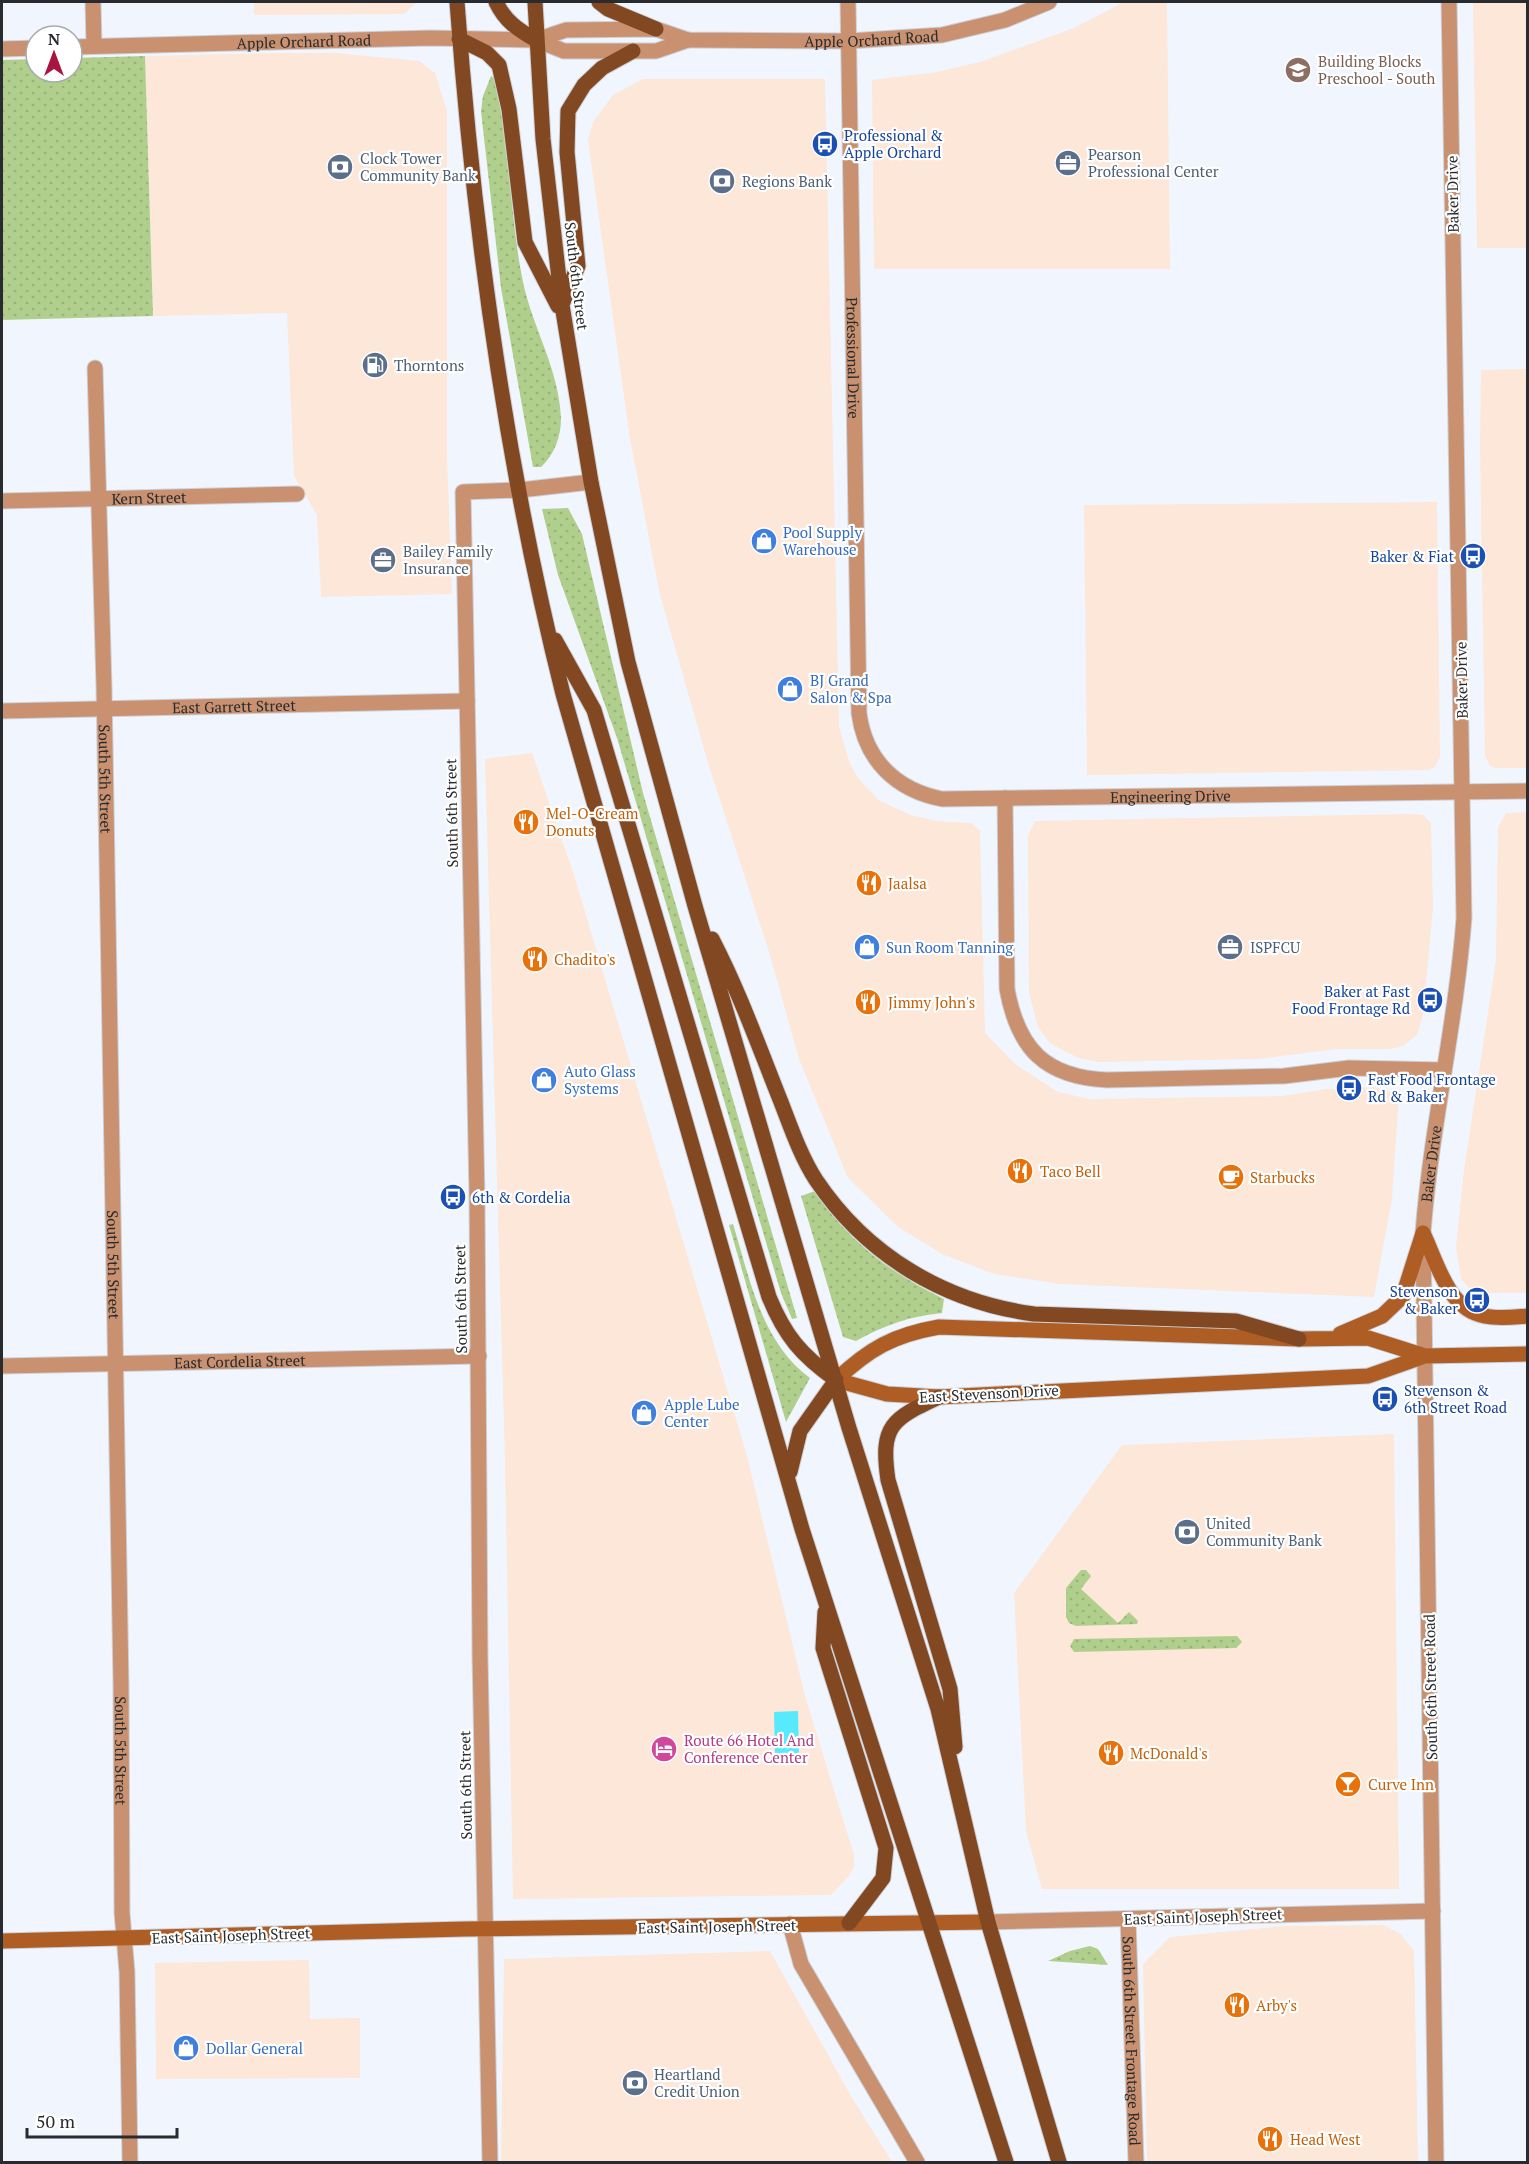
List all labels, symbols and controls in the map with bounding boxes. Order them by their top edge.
north arrow [24,24,84,84]
street label: Apple Orchard Road [804,25,939,51]
text: N [48,28,60,50]
street label: Apple Orchard Road [236,29,371,53]
place label: Building Blocks Preschool - South [1318,51,1436,88]
school or university icon: Building Blocks Preschool - South [1283,55,1313,85]
place label: Professional & Apple Orchard [844,125,943,162]
bus stop icon: Professional & Apple Orchard [810,129,840,159]
place label: Pearson Professional Center [1088,144,1219,181]
place label: Clock Tower Community Bank [360,148,476,185]
office icon: Pearson Professional Center [1053,148,1083,178]
bank icon: Clock Tower Community Bank [325,152,355,182]
street label: Baker Drive [1441,155,1463,233]
bank icon: Regions Bank [707,166,737,196]
place label: Regions Bank [742,171,832,191]
street label: South 6th Street [560,221,594,332]
street label: Professional Drive [843,297,864,419]
fuel station icon: Thorntons [360,350,390,380]
place label: Thorntons [394,355,464,375]
street label: Kern Street [111,487,187,508]
place label: Pool Supply Warehouse [783,522,862,559]
shop icon: Pool Supply Warehouse [749,526,779,556]
place label: Bailey Family Insurance [403,541,493,578]
bus stop icon: Baker & Fiat [1458,541,1488,571]
office icon: Bailey Family Insurance [368,545,398,575]
place label: Baker & Fiat [1370,546,1454,566]
street label: Baker Drive [1450,641,1472,719]
place label: BJ Grand Salon & Spa [810,670,892,707]
shop icon: BJ Grand Salon & Spa [775,674,805,704]
street label: East Garrett Street [172,695,297,717]
street label: South 5th Street [95,724,116,834]
street label: South 6th Street [440,758,462,868]
street label: Engineering Drive [1110,785,1231,807]
place label: Mel-O-Cream Donuts [546,803,638,840]
restaurant icon: Mel-O-Cream Donuts [511,807,541,837]
restaurant icon: Jaalsa [854,868,884,898]
place label: Jaalsa [888,873,927,893]
shop icon: Sun Room Tanning [852,932,882,962]
office icon: ISPFCU [1215,932,1245,962]
place label: Sun Room Tanning [886,937,1014,957]
place label: ISPFCU [1250,937,1300,957]
restaurant icon: Chadito's [520,944,550,974]
place label: Chadito's [554,949,616,969]
place label: Baker at Fast Food Frontage Rd [1292,981,1410,1018]
bus stop icon: Baker at Fast Food Frontage Rd [1415,985,1445,1015]
restaurant icon: Jimmy John's [853,987,883,1017]
place label: Jimmy John's [888,992,975,1012]
place label: Auto Glass Systems [564,1061,636,1098]
shop icon: Auto Glass Systems [529,1065,559,1095]
place label: Fast Food Frontage Rd & Baker [1368,1069,1496,1106]
bus stop icon: Fast Food Frontage Rd & Baker [1334,1073,1364,1103]
street label: Baker Drive [1416,1124,1446,1203]
restaurant icon: Taco Bell [1005,1156,1035,1186]
place label: Taco Bell [1040,1161,1101,1181]
cafe icon: Starbucks [1216,1162,1246,1192]
place label: Starbucks [1250,1167,1315,1187]
bus stop icon: 6th & Cordelia [438,1182,468,1212]
place label: 6th & Cordelia [472,1187,571,1207]
street label: South 5th Street [103,1210,125,1320]
street label: South 6th Street [449,1244,471,1354]
place label: Stevenson & Baker [1390,1281,1458,1318]
bus stop icon: Stevenson & Baker [1462,1285,1492,1315]
street label: East Cordelia Street [174,1350,306,1372]
street label: East Stevenson Drive [919,1379,1059,1407]
place label: Stevenson & 6th Street Road [1404,1380,1507,1417]
bus stop icon: Stevenson & 6th Street Road [1370,1384,1400,1414]
place label: Apple Lube Center [664,1394,740,1431]
shop icon: Apple Lube Center [629,1398,659,1428]
place label: United Community Bank [1206,1513,1322,1550]
bank icon: United Community Bank [1172,1517,1202,1547]
street label: South 6th Street Road [1419,1614,1441,1760]
street label: South 5th Street [111,1696,132,1806]
street label: South 6th Street [454,1730,476,1840]
place label: Route 66 Hotel And Conference Center [684,1730,814,1767]
hotel icon: Route 66 Hotel And Conference Center [649,1734,679,1764]
restaurant icon: McDonald's [1096,1738,1126,1768]
place label: McDonald's [1130,1743,1208,1763]
bar icon: Curve Inn [1333,1769,1363,1799]
place label: Curve Inn [1368,1774,1434,1794]
street label: East Saint Joseph Street [1123,1903,1283,1929]
street label: East Saint Joseph Street [638,1915,797,1937]
street label: East Saint Joseph Street [151,1922,311,1948]
street label: South 6th Street Frontage Road [1119,1936,1145,2146]
restaurant icon: Arby's [1222,1990,1252,2020]
place label: Arby's [1256,1995,1297,2015]
shop icon: Dollar General [171,2033,201,2063]
place label: Dollar General [206,2038,303,2058]
place label: Heartland Credit Union [654,2064,740,2101]
bank icon: Heartland Credit Union [620,2068,650,2098]
scale bar [27,2101,177,2139]
text: 50 m [36,2109,76,2133]
restaurant icon: Head West [1255,2124,1285,2154]
place label: Head West [1290,2129,1361,2149]

